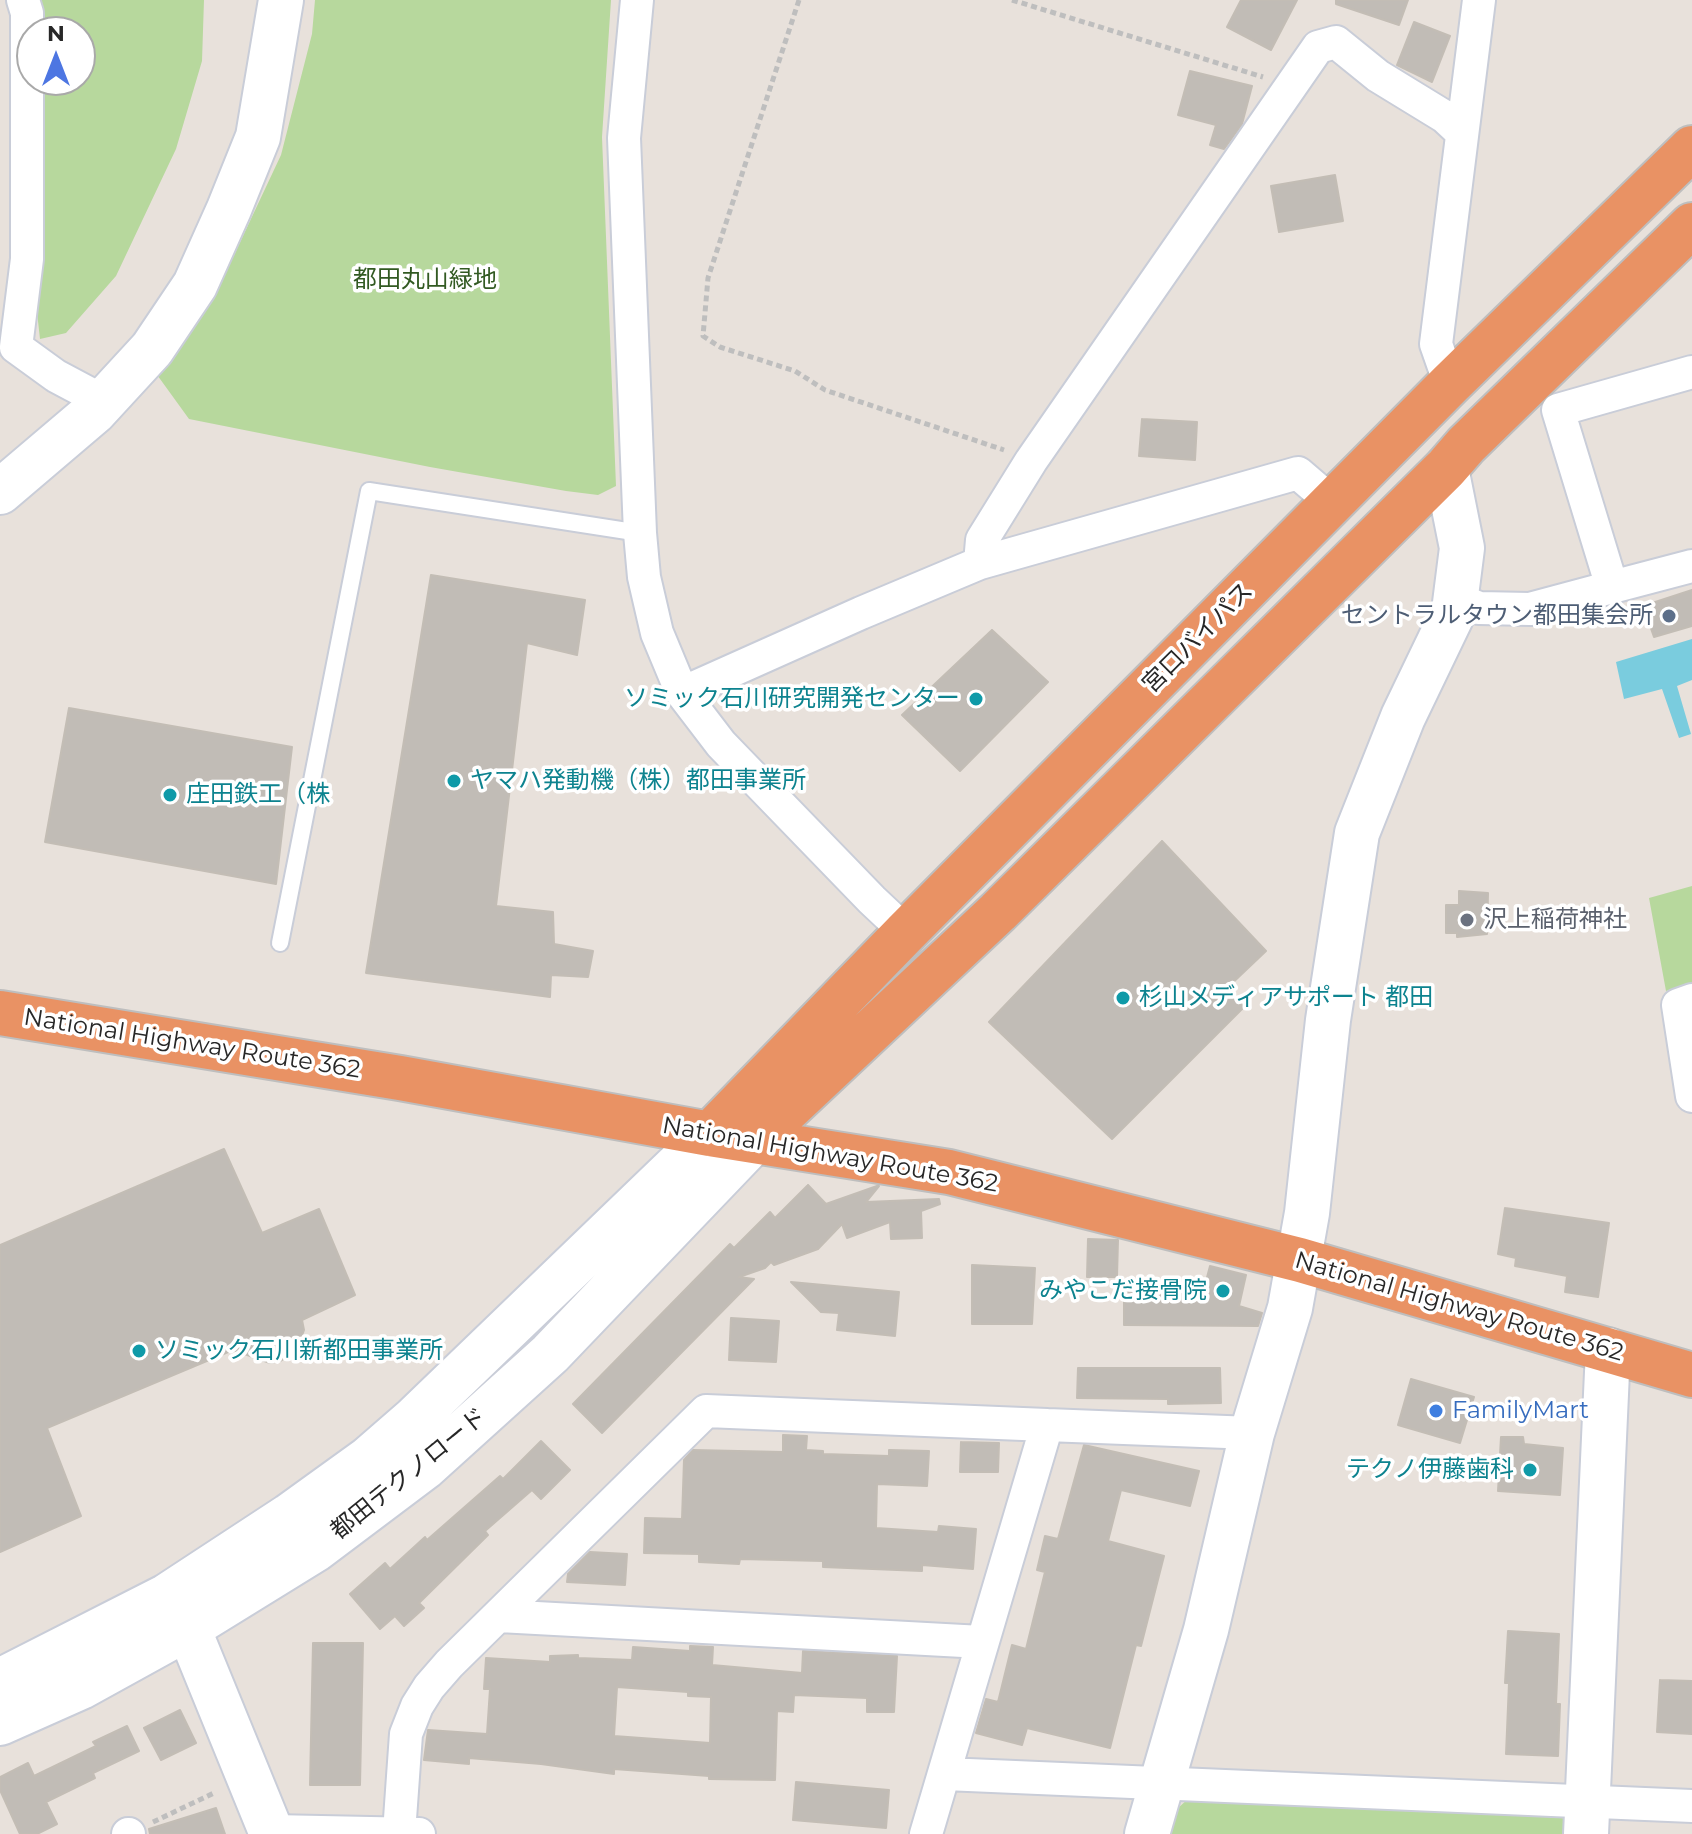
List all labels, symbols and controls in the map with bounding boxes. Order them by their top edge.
north arrow [16,16,96,96]
text: N [47,20,65,47]
park label: 都田丸山緑地 [353,266,497,294]
street label: 宮口バイパス [1137,577,1259,699]
place label: セントラルタウン都田集会所 [1341,602,1653,630]
marker: セントラルタウン都田集会所 [1660,607,1678,625]
place label: ソミック石川研究開発センター [624,685,960,713]
marker: ソミック石川研究開発センター [967,690,985,708]
place label: ヤマハ発動機（株）都田事業所 [470,767,806,795]
marker: ヤマハ発動機（株）都田事業所 [445,772,463,790]
place label: 庄田鉄工（株 [186,781,330,809]
marker: 庄田鉄工（株 [161,786,179,804]
place label: 沢上稲荷神社 [1483,906,1627,934]
marker: 沢上稲荷神社 [1458,911,1476,929]
place label: 杉山メディアサポート 都田 [1139,984,1433,1012]
marker: 杉山メディアサポート 都田 [1114,989,1132,1007]
street label: National Highway Route 362 [22,1003,362,1085]
street label: National Highway Route 362 [660,1111,1000,1199]
street label: National Highway Route 362 [1291,1246,1627,1368]
place label: みやこだ接骨院 [1039,1277,1207,1305]
marker: みやこだ接骨院 [1214,1282,1232,1300]
place label: ソミック石川新都田事業所 [155,1337,443,1365]
marker: ソミック石川新都田事業所 [130,1342,148,1360]
place label: FamilyMart [1452,1397,1589,1425]
street label: 都田テクノロード [325,1402,493,1546]
marker: FamilyMart [1427,1402,1445,1420]
place label: テクノ伊藤歯科 [1346,1456,1514,1484]
marker: テクノ伊藤歯科 [1521,1461,1539,1479]

